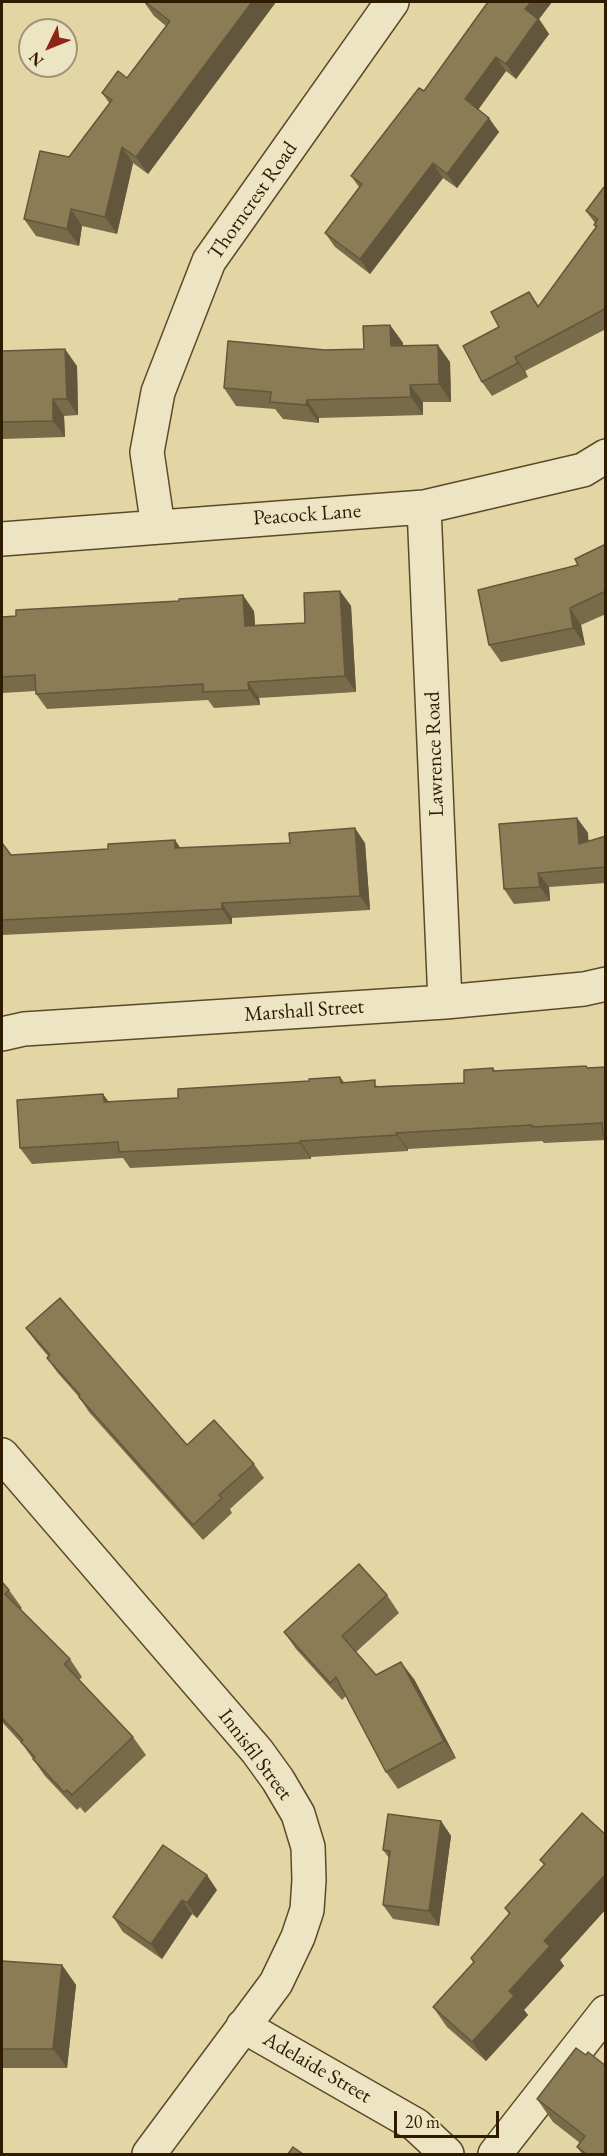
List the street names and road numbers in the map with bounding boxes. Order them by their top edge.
street label: Thorncrest Road [203,137,303,265]
street label: Peacock Lane [252,499,362,531]
street label: Lawrence Road [420,691,450,817]
street label: Marshall Street [243,994,365,1028]
street label: Innisfil Street [213,1704,297,1806]
street label: Adelaide Street [258,2027,376,2109]

